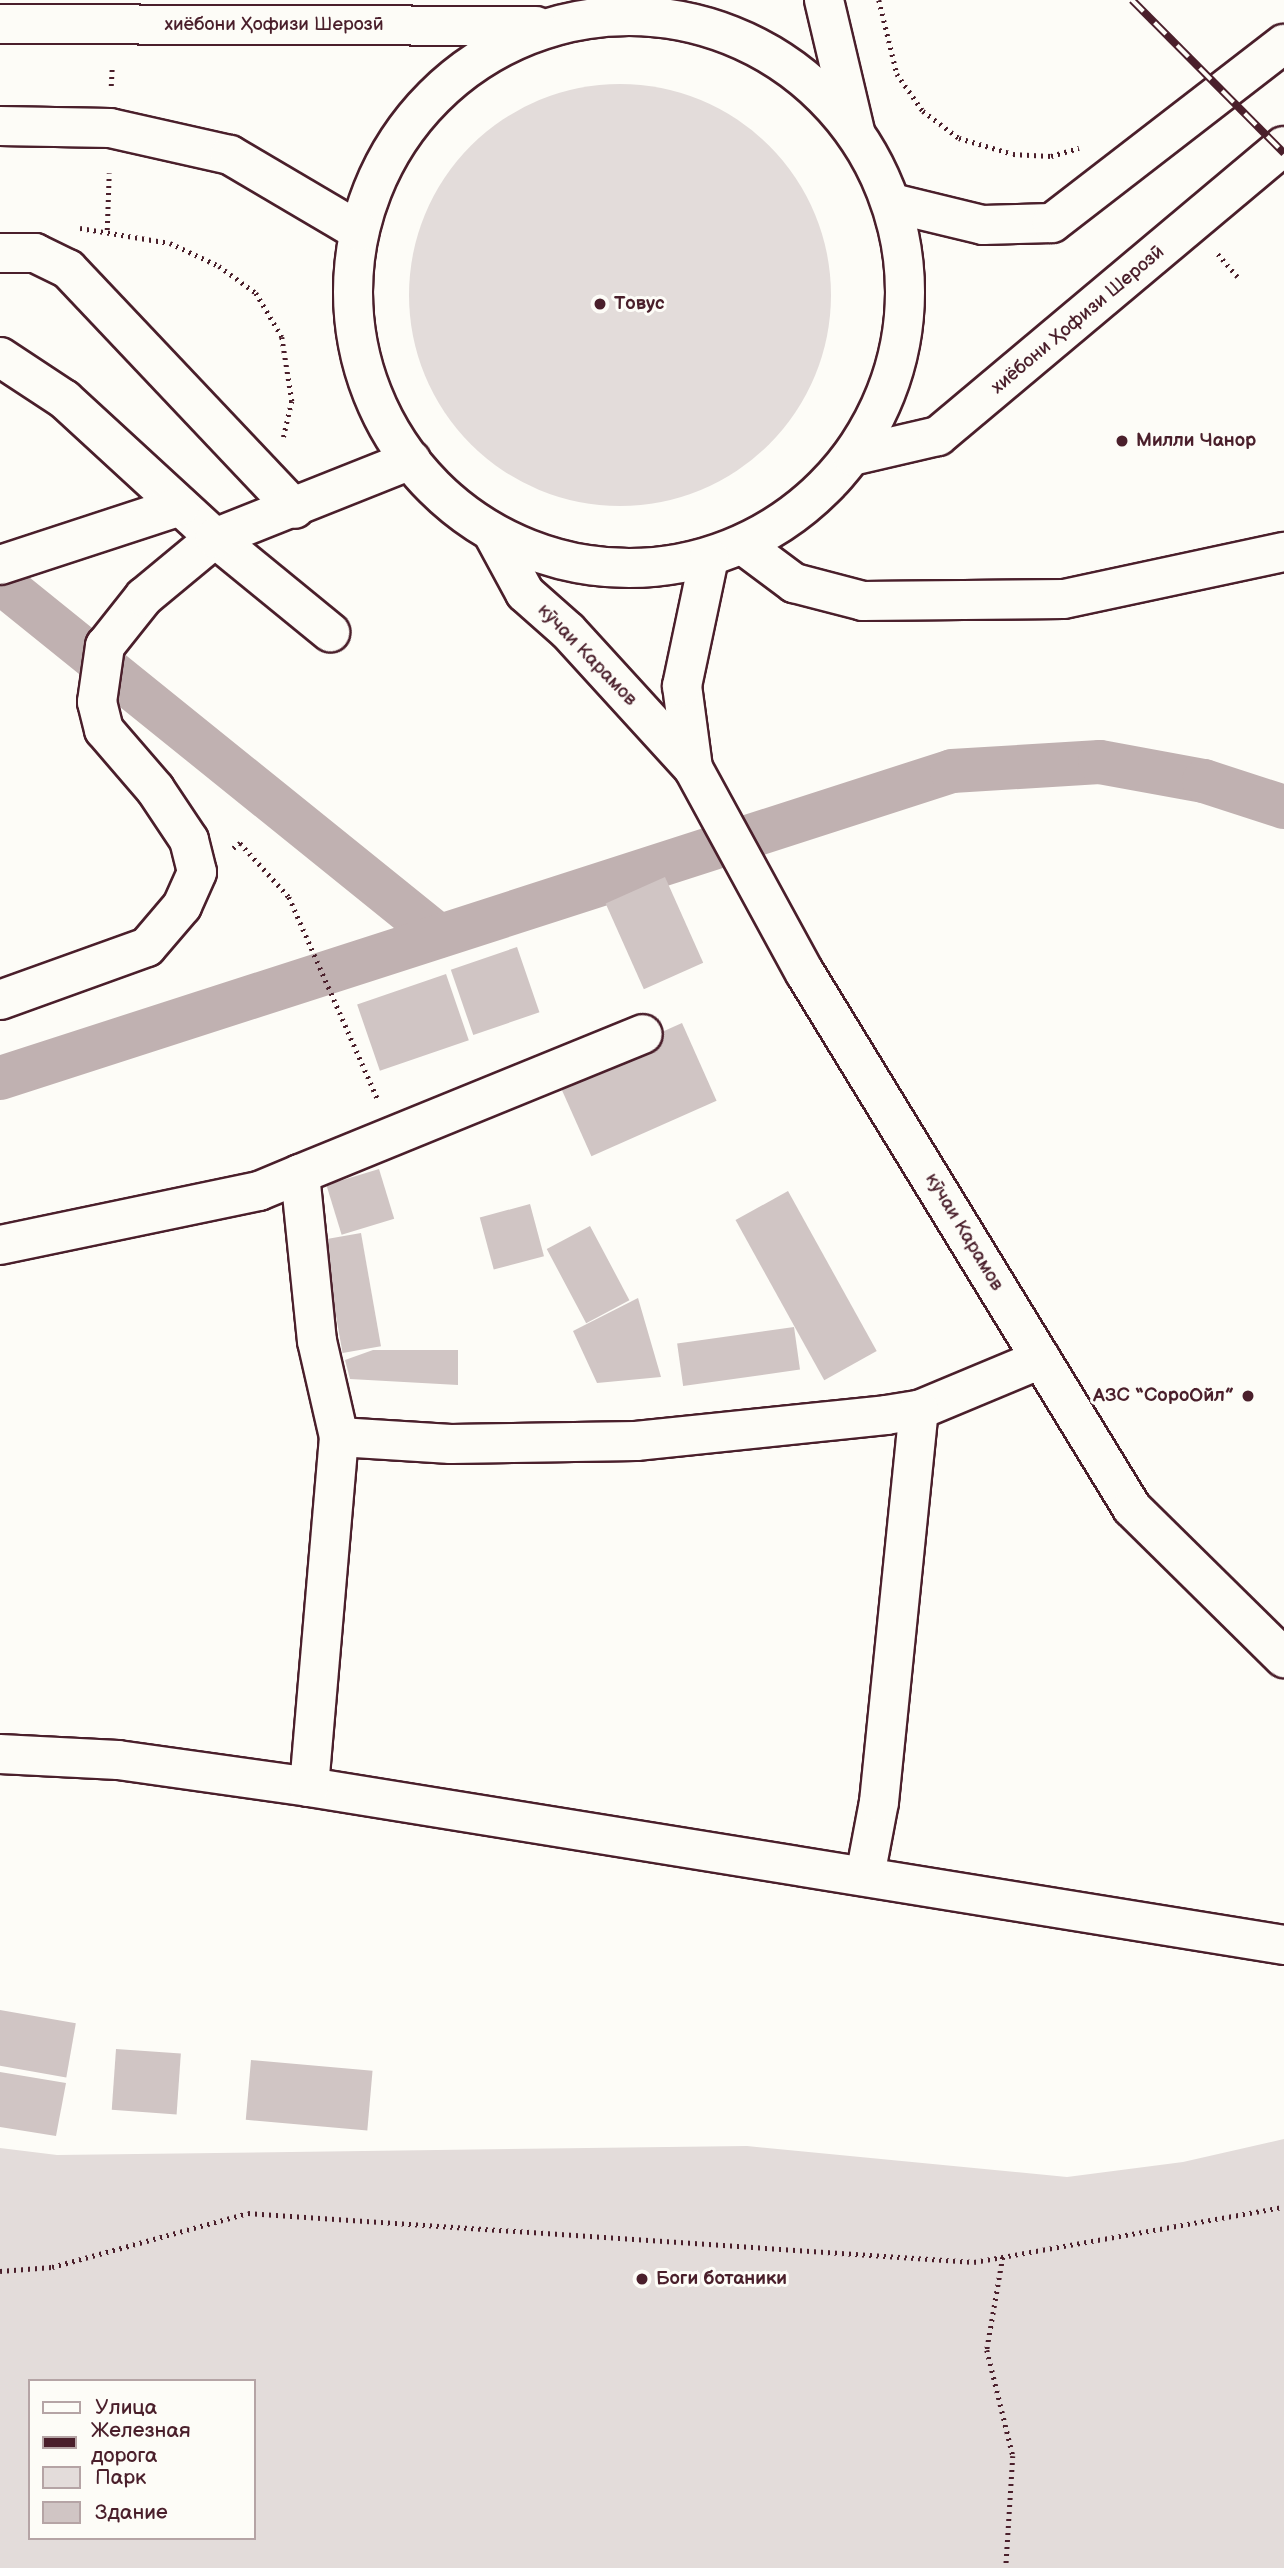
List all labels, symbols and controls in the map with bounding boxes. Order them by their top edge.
street label: хиёбони Ҳофизи Шерозӣ [164,14,384,36]
street label: хиёбони Ҳофизи Шерозӣ [987,241,1169,399]
place label: Товус [614,293,665,315]
marker: Товус [592,296,608,312]
place label: Милли Чанор [1136,430,1256,452]
marker: Милли Чанор [1114,433,1130,449]
street label: кӯчаи Карамов [533,599,641,711]
street label: кӯчаи Карамов [920,1169,1008,1295]
place label: АЗС “СороОйл” [1093,1385,1234,1407]
marker: АЗС “СороОйл” [1240,1388,1256,1404]
place label: Боги ботаники [656,2268,787,2290]
marker: Боги ботаники [634,2271,650,2287]
legend [28,2379,256,2540]
text: Улица [95,2395,157,2420]
text: Железная дорога [91,2418,191,2468]
text: Парк [95,2465,146,2490]
text: Здание [95,2500,168,2525]

